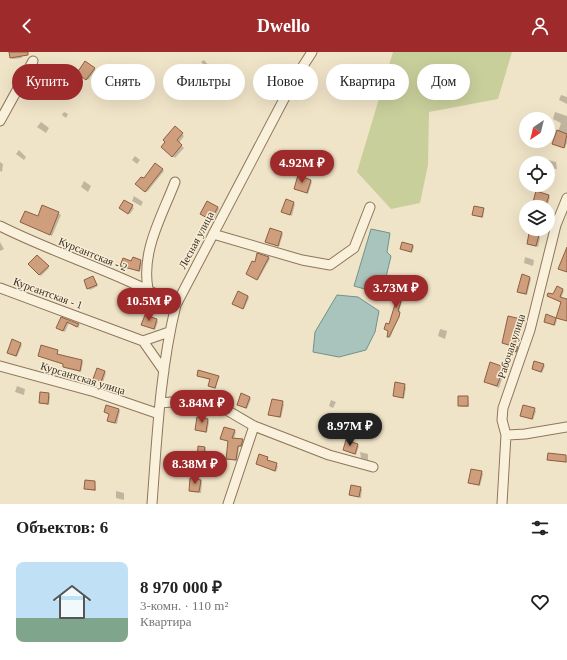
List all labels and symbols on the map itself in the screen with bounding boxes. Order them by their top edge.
north arrow [519,112,555,148]
pin: 4.92M ₽ [265,150,339,184]
street label: Лесная улица [176,209,216,271]
street label: Курсантская - 2 [57,235,129,273]
street label: Курсантская - 1 [12,275,84,311]
pin: 3.73M ₽ [359,275,433,309]
pin: 10.5M ₽ [112,288,186,322]
street label: Рабочая улица [495,312,527,380]
street label: Курсантская улица [39,359,127,397]
pin: 3.84M ₽ [165,390,239,424]
pin: 8.97M ₽ [313,413,387,447]
pin: 8.38M ₽ [158,451,232,485]

